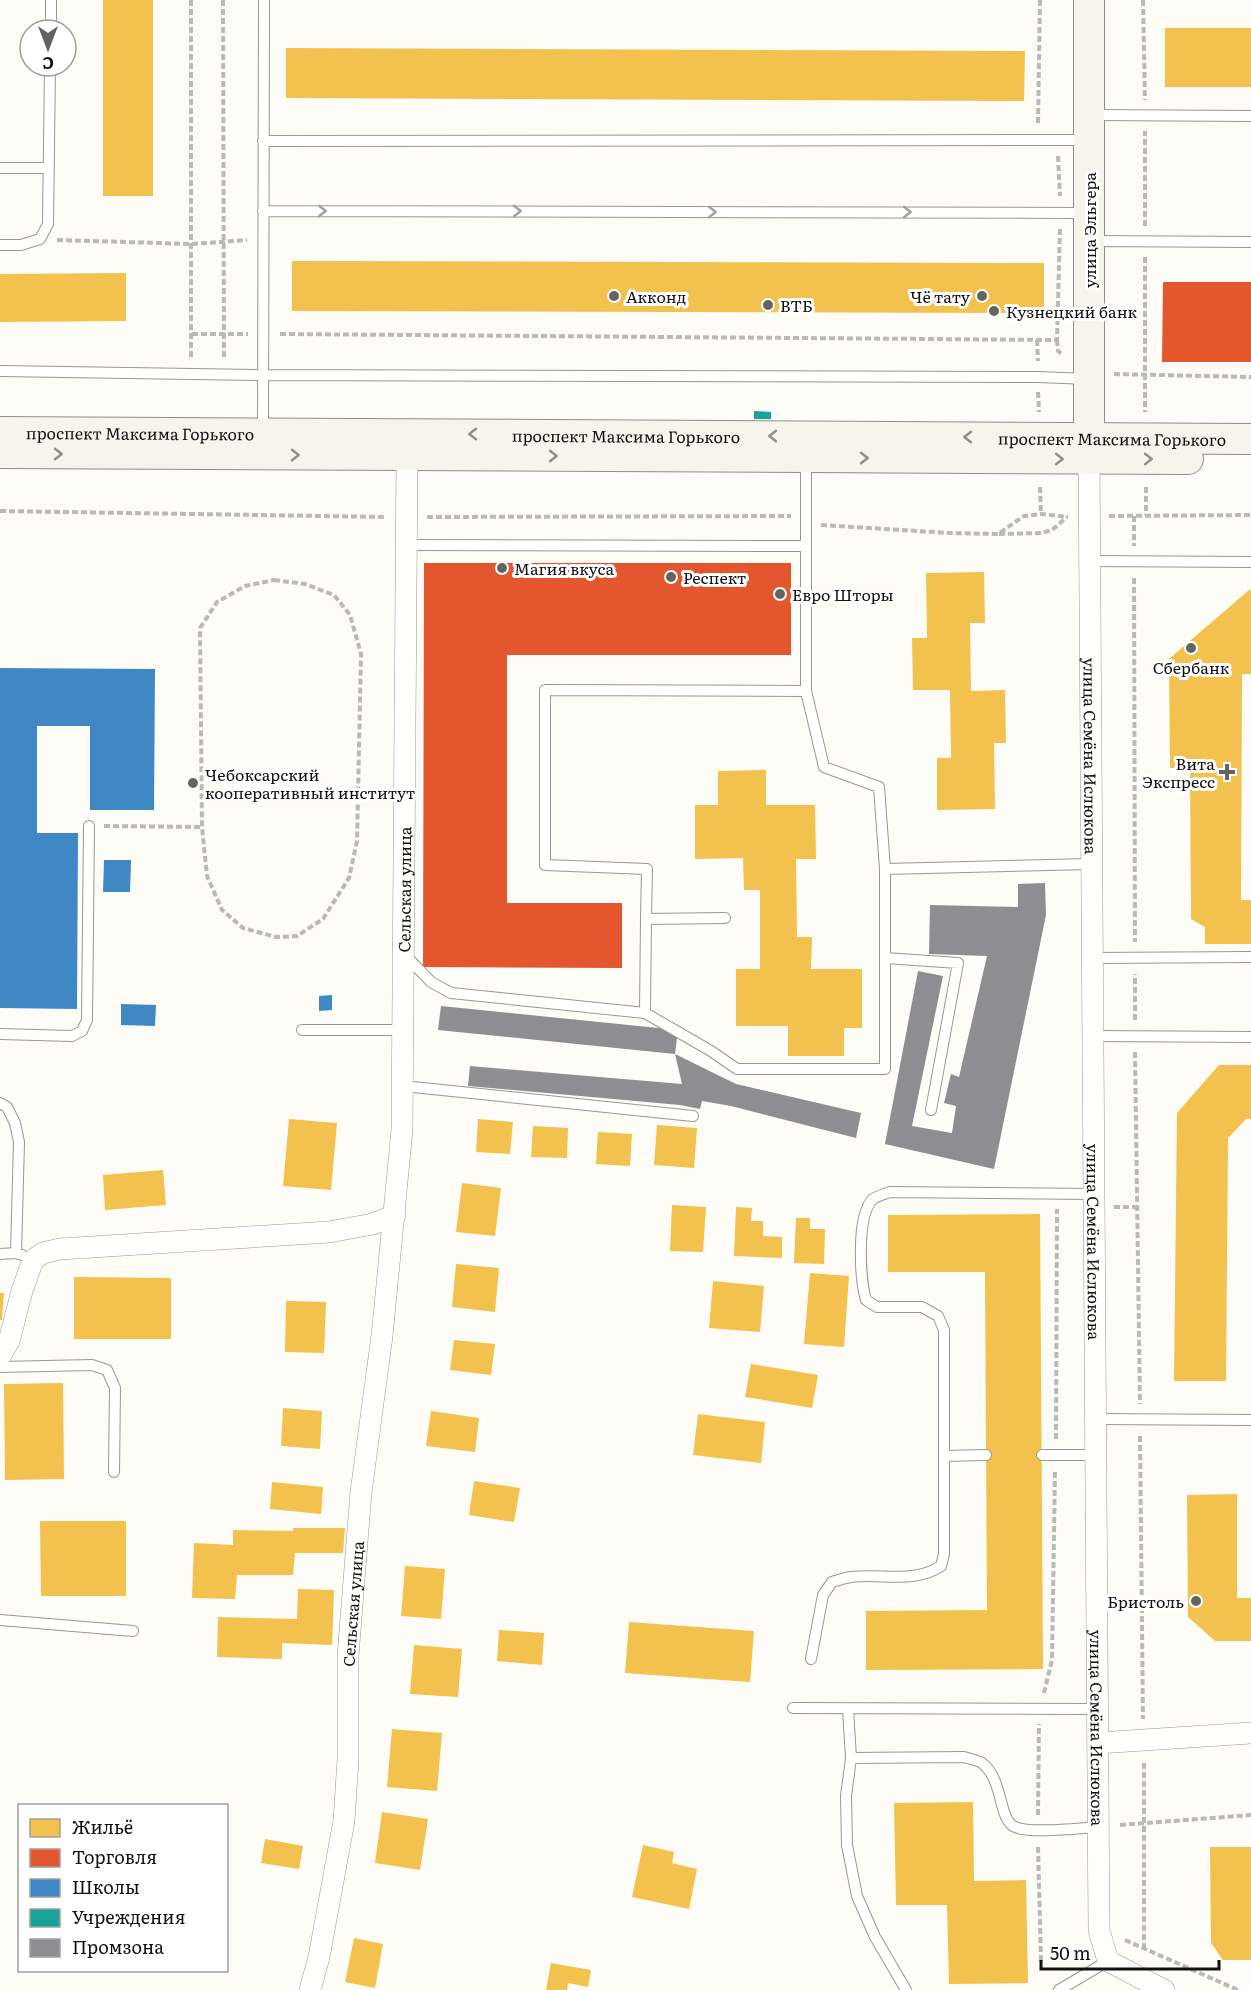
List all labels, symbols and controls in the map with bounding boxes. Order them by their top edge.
north arrow [18,18,78,78]
text: С [42,52,54,76]
street label: улица Эльгера [1077,172,1101,288]
one-way arrow [317,205,326,217]
one-way arrow [512,205,521,217]
one-way arrow [707,206,716,218]
one-way arrow [902,206,911,218]
place label: Акконд [626,284,686,308]
place label: Чё тату [910,284,971,308]
marker: Акконд [607,289,621,303]
marker: Чё тату [975,289,989,303]
place label: ВТБ [780,293,813,317]
marker: ВТБ [761,298,775,312]
place label: Кузнецкий банк [1006,299,1138,323]
marker: Кузнецкий банк [987,304,1001,318]
street label: проспект Максима Горького [26,420,254,445]
street label: проспект Максима Горького [512,423,740,448]
street label: проспект Максима Горького [998,426,1226,451]
one-way arrow [468,428,477,440]
one-way arrow [768,430,777,442]
one-way arrow [963,431,972,443]
one-way arrow [54,448,63,460]
one-way arrow [291,449,300,461]
one-way arrow [549,450,558,462]
one-way arrow [860,452,869,464]
one-way arrow [1055,453,1064,465]
one-way arrow [1143,453,1152,465]
place label: Магия вкуса [514,556,614,580]
marker: Магия вкуса [495,561,509,575]
place label: Респект [683,565,746,589]
marker: Респект [664,570,678,584]
place label: Евро Шторы [792,582,894,606]
marker: Евро Шторы [773,587,787,601]
marker: Сбербанк [1184,641,1198,655]
place label: Сбербанк [1153,655,1230,679]
street label: улица Семёна Ислюкова [1078,658,1104,855]
place label: Вита Экспресс [1142,751,1215,793]
place label: Чебоксарский кооперативный институт [205,762,415,804]
marker: Вита Экспресс [1220,765,1234,779]
marker: Чебоксарский кооперативный институт [186,776,200,790]
street label: Сельская улица [391,826,416,953]
street label: улица Семёна Ислюкова [1082,1144,1107,1341]
street label: Сельская улица [336,1540,369,1667]
place label: Бристоль [1107,1589,1184,1613]
marker: Бристоль [1189,1594,1203,1608]
street label: улица Семёна Ислюкова [1085,1630,1110,1827]
legend [18,1804,228,1972]
text: Жильё [72,1813,133,1840]
text: Торговля [72,1843,157,1870]
text: Школы [72,1873,140,1900]
text: Учреждения [72,1903,185,1930]
text: Промзона [72,1933,164,1960]
scale bar [1041,1933,1220,1971]
text: 50 m [1050,1939,1091,1966]

